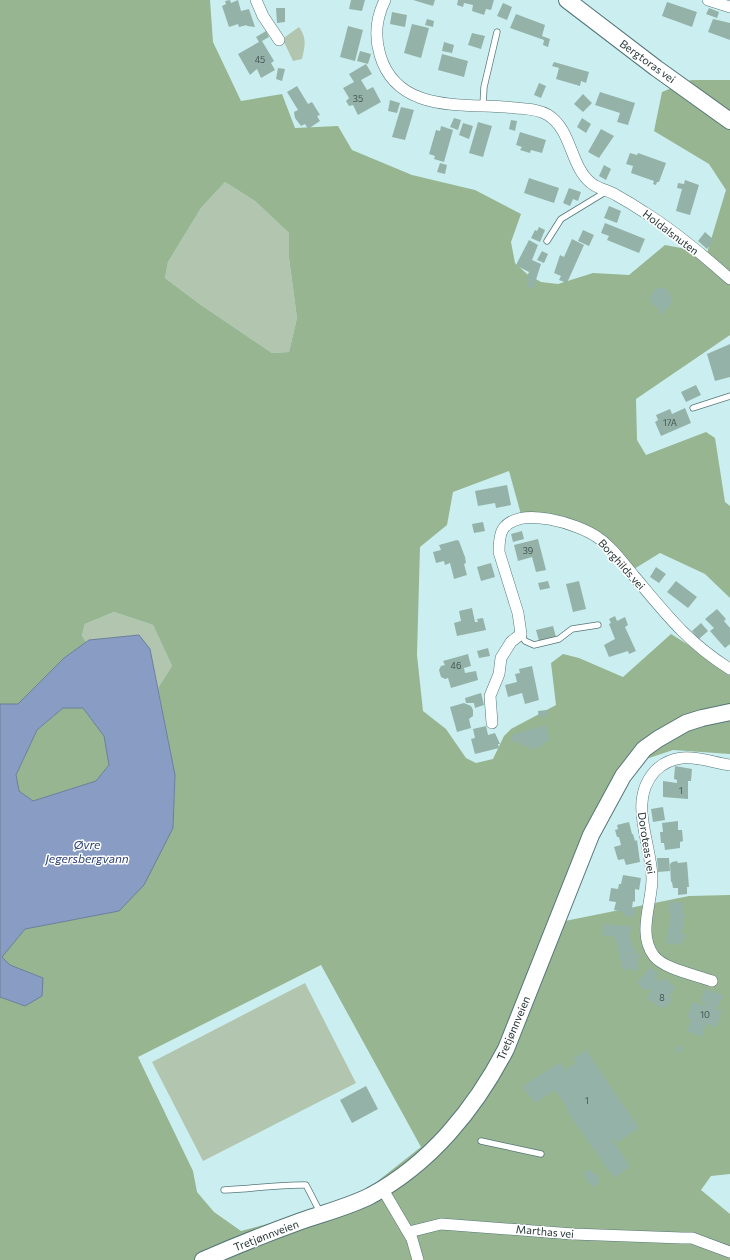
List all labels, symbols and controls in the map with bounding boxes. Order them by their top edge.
street label: Bergtoras vei [618,36,678,86]
house number: 45 [255,54,265,65]
house number: 35 [353,93,363,104]
street label: Holdalsnuten [641,207,701,257]
house number: 17A [663,417,677,428]
street label: Borghilds vei [596,536,648,592]
house number: 39 [523,545,533,556]
house number: 46 [451,660,461,671]
house number: 1 [679,785,683,796]
street label: Doroteas vei [636,811,658,875]
water label: Øvre Jegersbergvann [44,837,129,866]
house number: 8 [659,992,665,1003]
street label: Tretjønnveien [494,994,532,1062]
house number: 10 [700,1009,710,1020]
house number: 1 [585,1095,589,1106]
street label: Tretjønnveien [232,1217,300,1253]
street label: Marthas vei [515,1222,575,1240]

